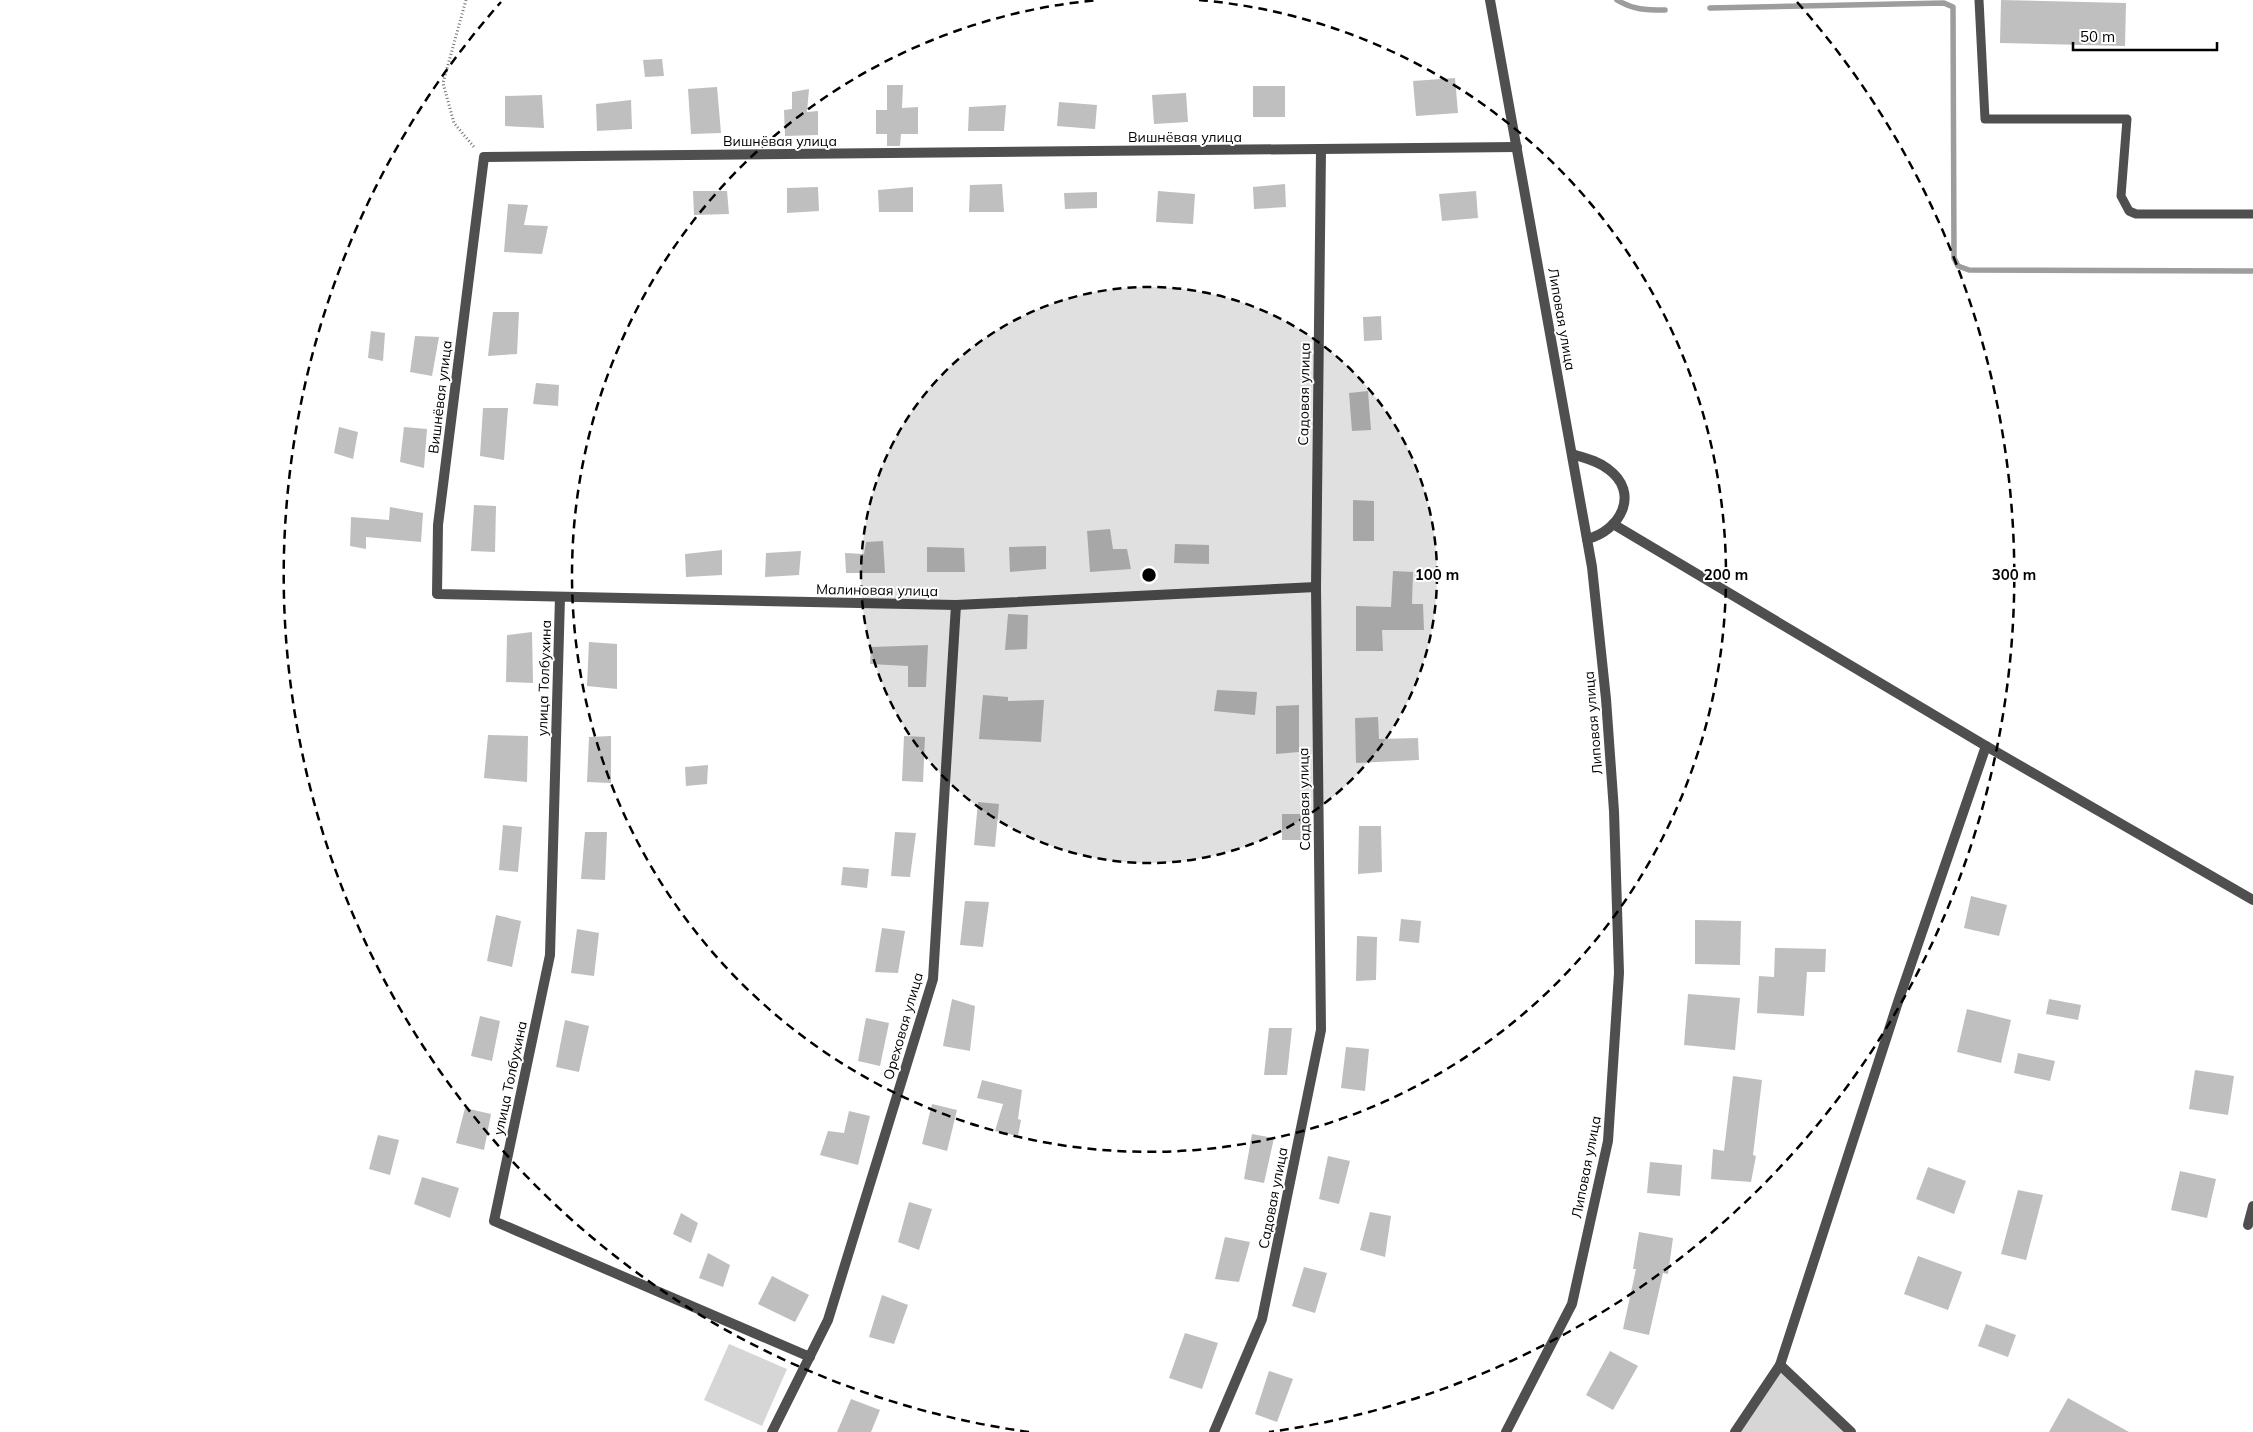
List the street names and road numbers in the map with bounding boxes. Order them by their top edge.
street label: Вишнёвая улица [1128,128,1242,146]
street label: Вишнёвая улица [723,132,837,150]
street label: Липовая улица [1544,266,1580,372]
street label: Вишнёвая улица [424,339,456,455]
street label: Садовая улица [1294,342,1314,446]
street label: Малиновая улица [816,580,938,600]
street label: улица Толбухина [533,619,555,737]
street label: Липовая улица [1580,670,1606,776]
street label: Садовая улица [1294,747,1314,851]
street label: Ореховая улица [879,970,927,1082]
street label: улица Толбухина [489,1019,531,1137]
street label: Липовая улица [1567,1114,1605,1220]
street label: Садовая улица [1254,1146,1292,1250]

